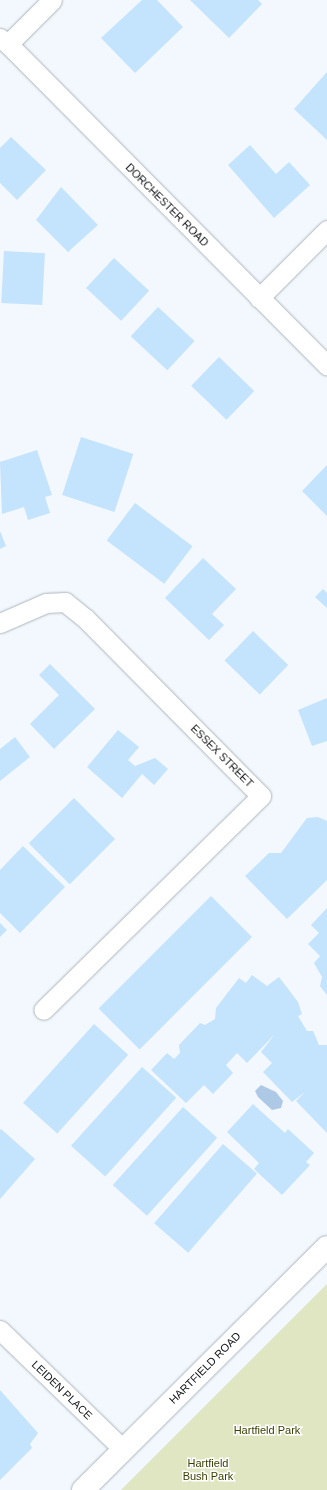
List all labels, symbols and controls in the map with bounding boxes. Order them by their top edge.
street label: DORCHESTER ROAD [123,161,211,249]
street label: ESSEX STREET [188,722,256,790]
street label: HARTFIELD ROAD [166,1329,244,1407]
street label: LEIDEN PLACE [29,1358,95,1422]
park label: Hartfield Park [234,1423,300,1437]
park label: Hartfield Bush Park [183,1457,233,1483]

